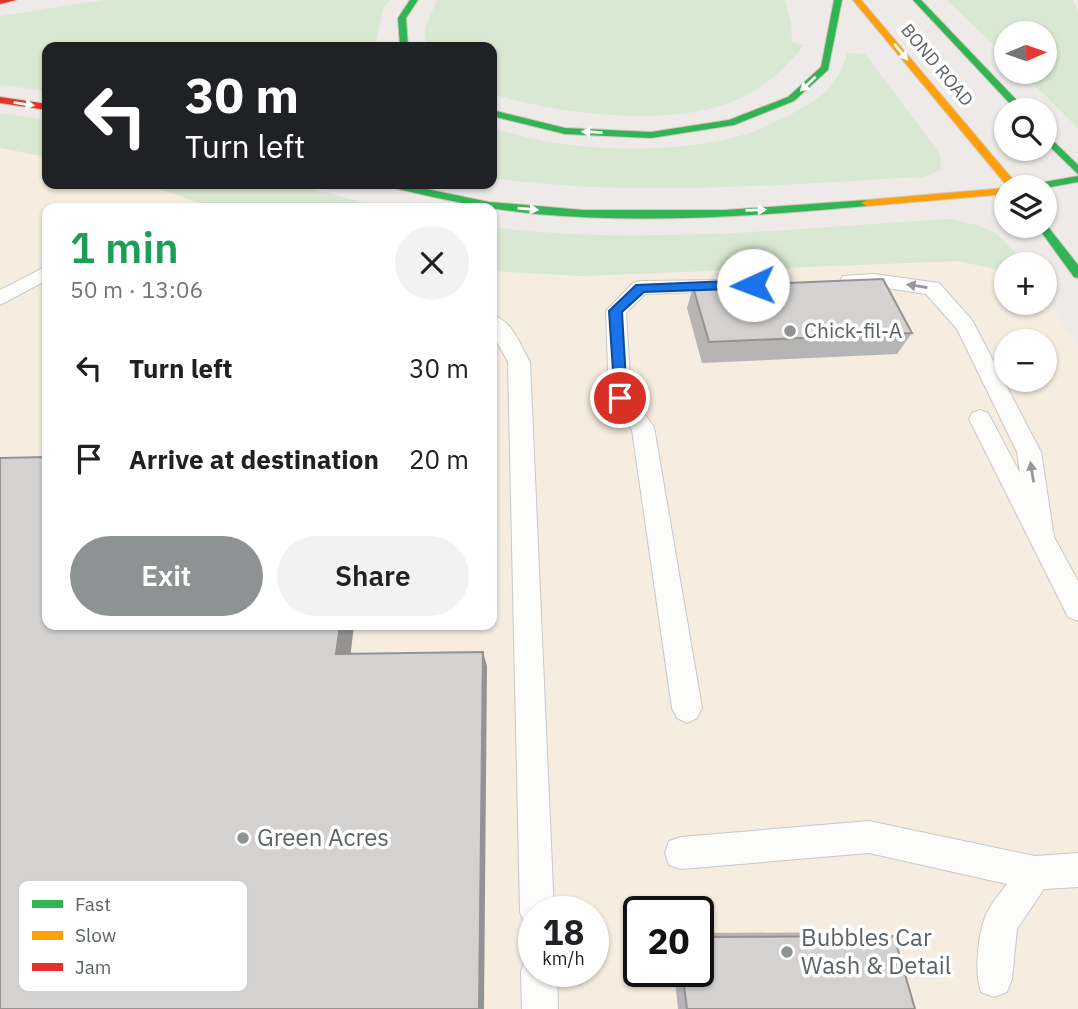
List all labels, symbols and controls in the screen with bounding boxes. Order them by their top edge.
street label: BOND ROAD [896,19,979,111]
north arrow [994,21,1057,84]
map controls [994,21,1057,392]
one-way arrow [893,43,908,61]
text: 30 m [185,63,299,126]
icon: left [70,70,161,161]
one-way arrow [799,76,817,92]
button: search [994,98,1057,161]
one-way arrow [13,99,35,110]
text: Turn left [185,125,305,167]
one-way arrow [581,127,603,138]
button: layers [994,175,1057,238]
one-way arrow [518,204,540,215]
one-way arrow [745,205,767,216]
text: 1 min [70,220,179,275]
button: close [395,226,469,300]
position arrow [716,248,790,322]
button: + [994,252,1057,315]
text: 50 m · 13:06 [70,274,203,304]
one-way arrow [905,280,927,291]
place label: Chick-fil-A [804,316,902,344]
marker: Chick-fil-A [782,323,798,339]
button: − [994,329,1057,392]
icon: left [70,349,108,387]
text: Turn left [129,351,232,385]
text: 30 m [409,351,469,385]
pin [590,368,650,428]
icon: arrive [601,379,639,417]
icon: arrive [70,440,108,478]
text: Arrive at destination [129,442,379,476]
text: 20 m [409,442,469,476]
one-way arrow [1026,461,1037,483]
button: Exit [70,536,263,616]
button: Share [277,536,469,616]
place label: Green Acres [257,821,389,853]
marker: Green Acres [235,830,251,846]
legend [18,880,248,992]
text: Fast [75,892,111,916]
speed limit sign: 20 [623,896,714,987]
text: 18 [542,909,585,955]
place label: Bubbles Car Wash & Detail [801,921,951,981]
text: Slow [75,923,116,947]
marker: Bubbles Car Wash & Detail [779,944,795,960]
text: km/h [542,947,585,970]
text: Jam [75,955,111,979]

